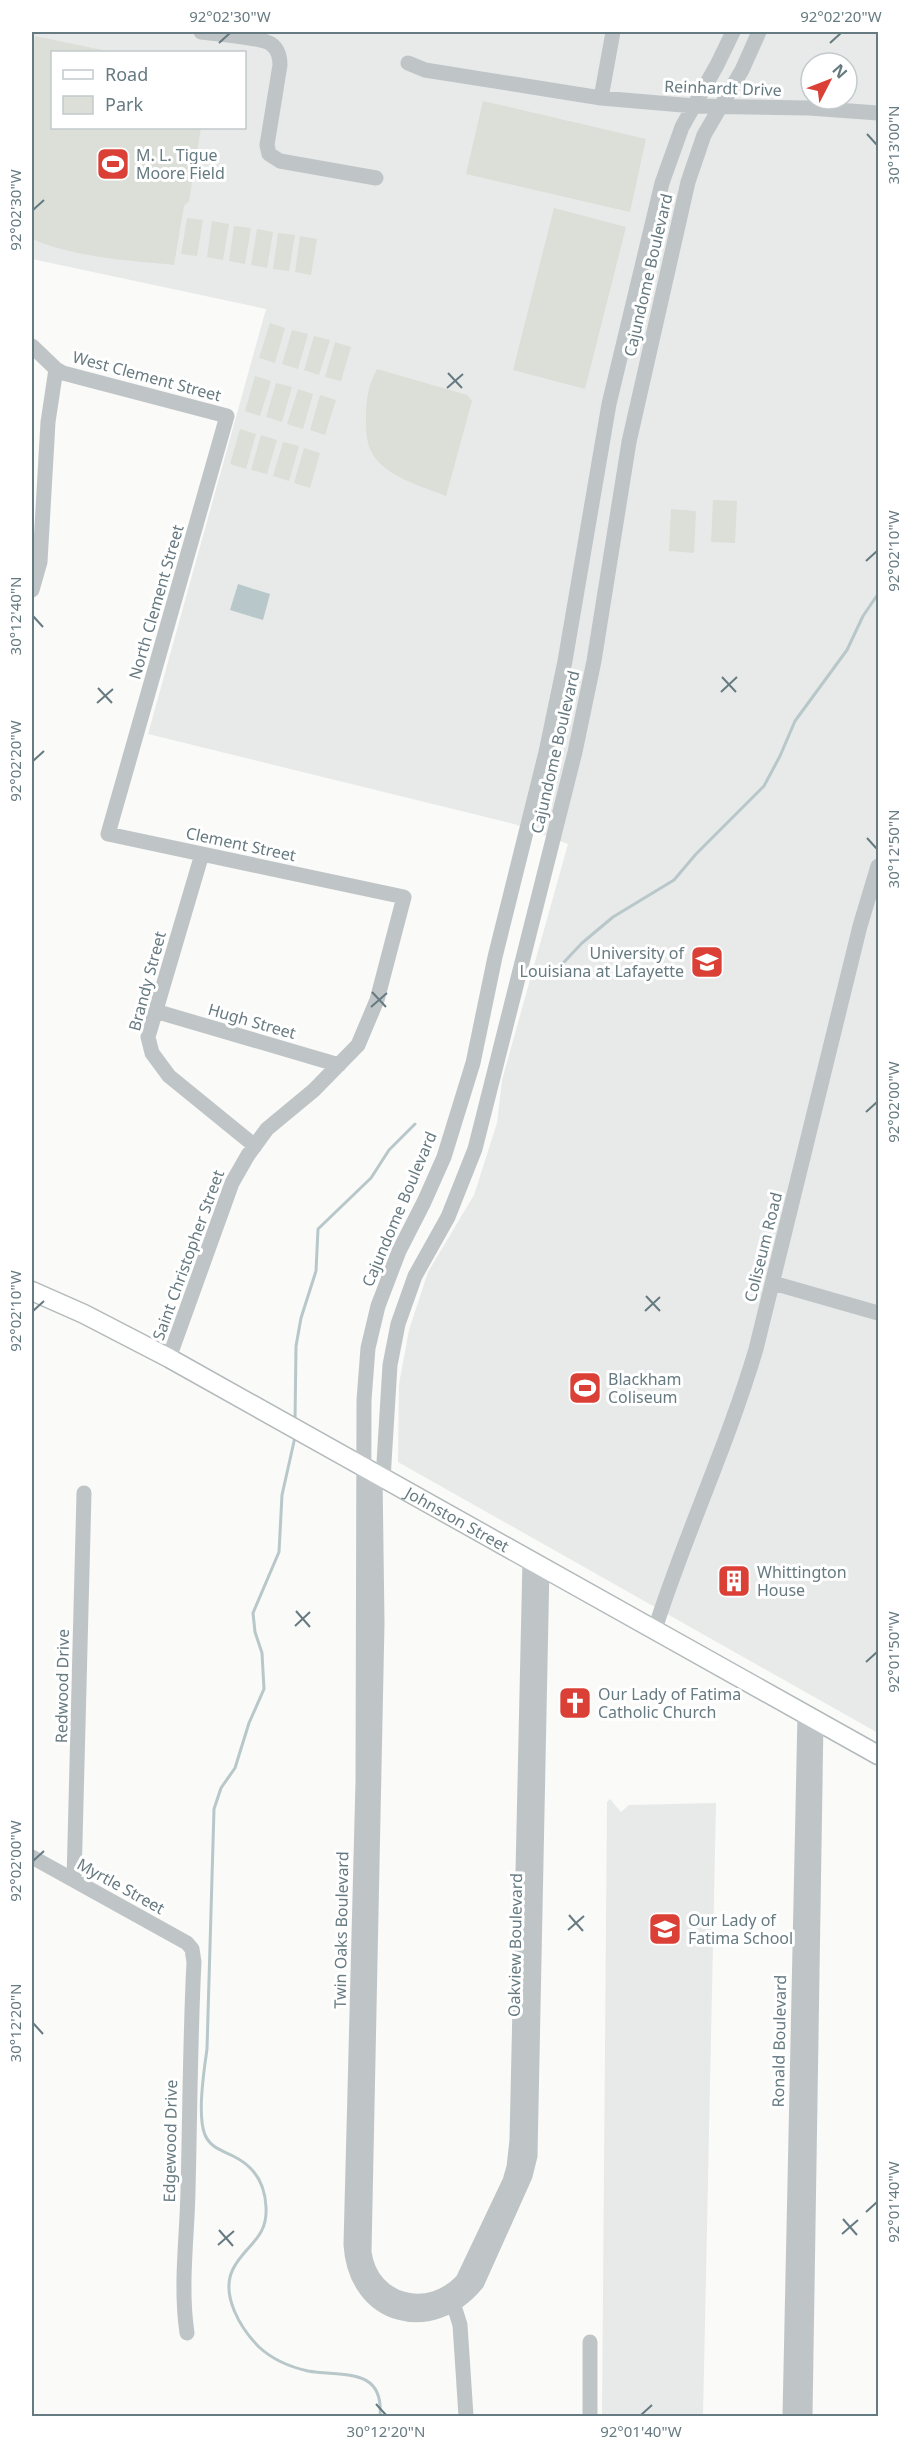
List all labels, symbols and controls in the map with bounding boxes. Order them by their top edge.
text: 92°02'30"W [189,6,271,26]
text: 92°02'20"W [800,6,882,26]
legend [51,51,246,129]
north arrow [799,51,859,111]
text: N [828,59,853,83]
text: Road [105,62,148,86]
street label: Reinhardt Drive [664,75,782,101]
text: Park [105,92,143,116]
text: 30°13'00"N [883,106,903,184]
place label: M. L. Tigue Moore Field [136,144,225,184]
sports icon: M. L. Tigue Moore Field [95,146,131,182]
text: 92°02'30"W [5,169,25,251]
street label: Cajundome Boulevard [619,191,677,359]
street label: West Clement Street [70,346,224,406]
text: 92°02'10"W [883,510,903,592]
street label: North Clement Street [123,522,189,682]
text: 30°12'40"N [5,577,25,655]
street label: Cajundome Boulevard [526,668,584,836]
text: 92°02'20"W [5,720,25,802]
text: 30°12'50"N [883,810,903,888]
street label: Clement Street [184,822,298,866]
street label: Brandy Street [123,928,171,1033]
place label: University of Louisiana at Lafayette [520,942,685,982]
school or university icon: University of Louisiana at Lafayette [689,944,725,980]
street label: Hugh Street [206,998,299,1044]
text: 92°02'00"W [883,1061,903,1143]
street label: Cajundome Boulevard [356,1128,442,1290]
street label: Saint Christopher Street [147,1167,229,1343]
street label: Coliseum Road [739,1190,787,1304]
text: 92°02'10"W [5,1270,25,1352]
place label: Blackham Coliseum [608,1368,682,1408]
sports icon: Blackham Coliseum [567,1370,603,1406]
street label: Johnston Street [400,1481,513,1557]
place label: Whittington House [757,1561,847,1601]
building icon: Whittington House [716,1563,752,1599]
text: 92°01'50"W [883,1611,903,1693]
street label: Redwood Drive [50,1629,74,1743]
place label: Our Lady of Fatima Catholic Church [598,1683,741,1723]
church icon: Our Lady of Fatima Catholic Church [557,1685,593,1721]
text: 92°02'00"W [5,1820,25,1902]
street label: Twin Oaks Boulevard [329,1851,353,2009]
street label: Myrtle Street [73,1853,169,1919]
street label: Oakview Boulevard [503,1873,527,2017]
place label: Our Lady of Fatima School [688,1909,793,1949]
school or university icon: Our Lady of Fatima School [647,1911,683,1947]
street label: Ronald Boulevard [767,1974,791,2108]
text: 30°12'20"N [5,1984,25,2062]
street label: Edgewood Drive [158,2079,182,2203]
text: 92°01'40"W [883,2161,903,2243]
text: 30°12'20"N [347,2421,425,2441]
text: 92°01'40"W [600,2421,682,2441]

